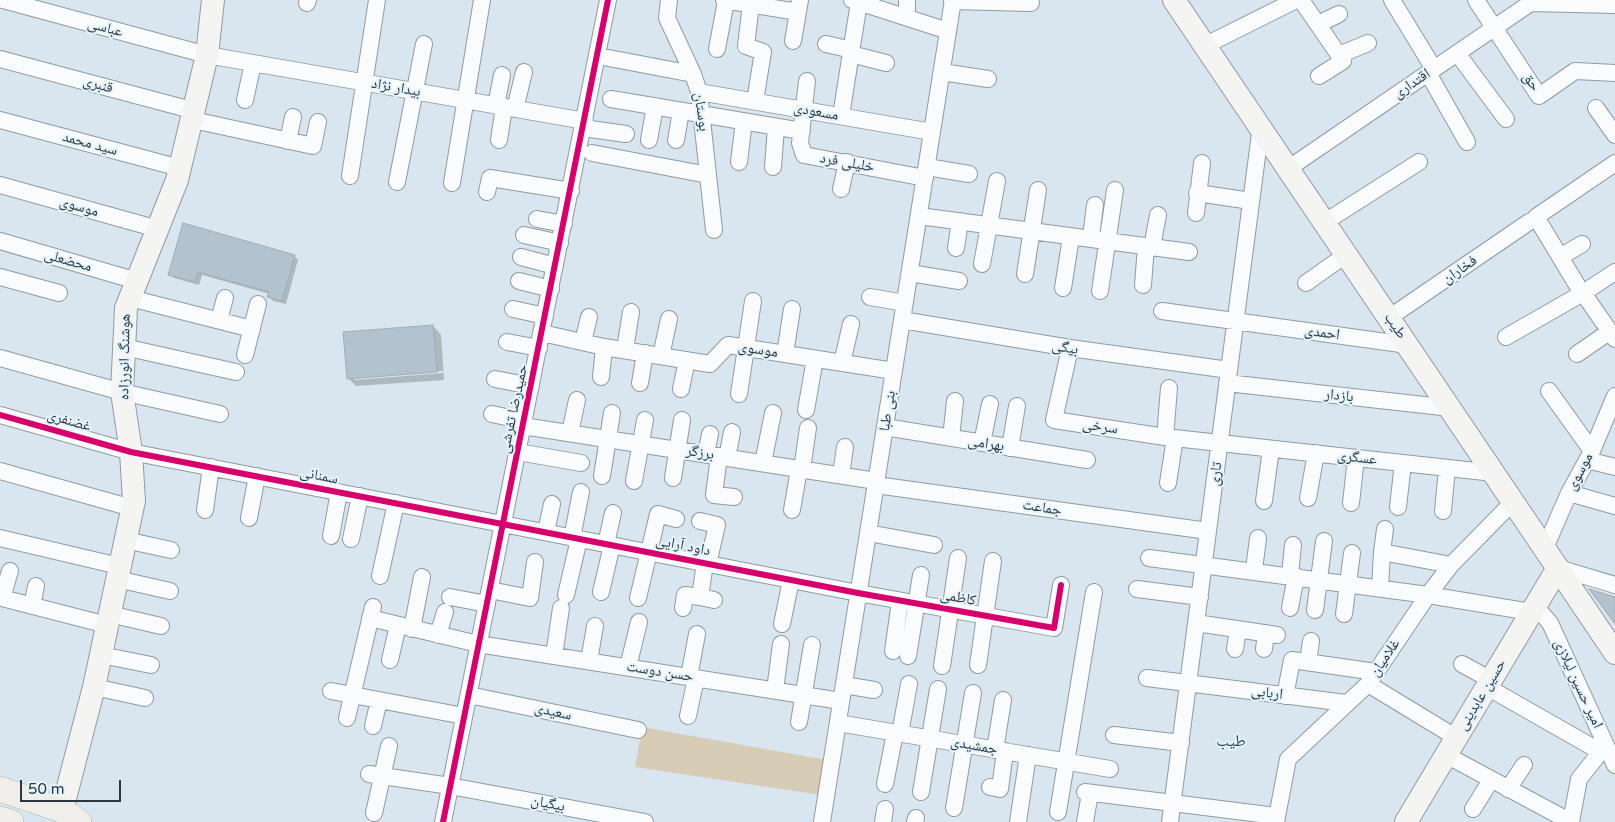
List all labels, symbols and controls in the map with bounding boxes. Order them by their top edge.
street label: عباسی [85,15,125,41]
street label: اقتداری [1390,65,1434,103]
street label: حق [1518,69,1544,95]
street label: قنبری [81,72,115,98]
street label: بیدار نژاد [370,75,422,101]
street label: بوستان [689,91,713,133]
street label: مسعودی [792,99,840,125]
street label: سید محمد [60,128,120,160]
street label: خلیلی فرد [818,149,876,177]
street label: موسوی [57,193,101,221]
street label: محضعلی [42,246,94,276]
street label: فخاران [1439,252,1481,288]
street label: طیب [1380,310,1410,342]
street label: هوشنگ انورزاده [115,314,135,400]
street label: احمدی [1303,322,1341,344]
street label: بیگی [1050,337,1080,359]
street label: موسوی [737,338,779,362]
street label: حمیدرضا تفرشی [496,363,532,455]
street label: بازدار [1323,386,1355,406]
street label: بنی طبا [876,389,900,433]
street label: غضنفری [45,406,93,436]
street label: سرخی [1081,416,1119,438]
street label: بهرامی [967,432,1005,456]
street label: برزگر [685,442,715,464]
street label: عسگری [1336,447,1378,469]
street label: موسوی [1563,450,1597,494]
street label: تاری [1206,461,1226,487]
street label: سمنانی [298,463,340,489]
street label: جماعت [1021,496,1063,520]
street label: داود آرایی [654,532,712,560]
street label: کاظمی [939,586,977,610]
street label: غلامیان [1366,636,1404,680]
street label: امیر حسین لیلازی [1550,637,1606,731]
street label: حسین عابدینی [1454,656,1510,734]
street label: حسن دوست [625,658,695,686]
street label: اربابی [1250,682,1284,704]
street label: سعیدی [533,699,573,725]
district label: طیب [1216,732,1246,752]
street label: جمشیدی [949,733,999,759]
scale bar [22,770,124,802]
text: 50 m [28,780,65,798]
street label: بیگیان [529,792,567,816]

